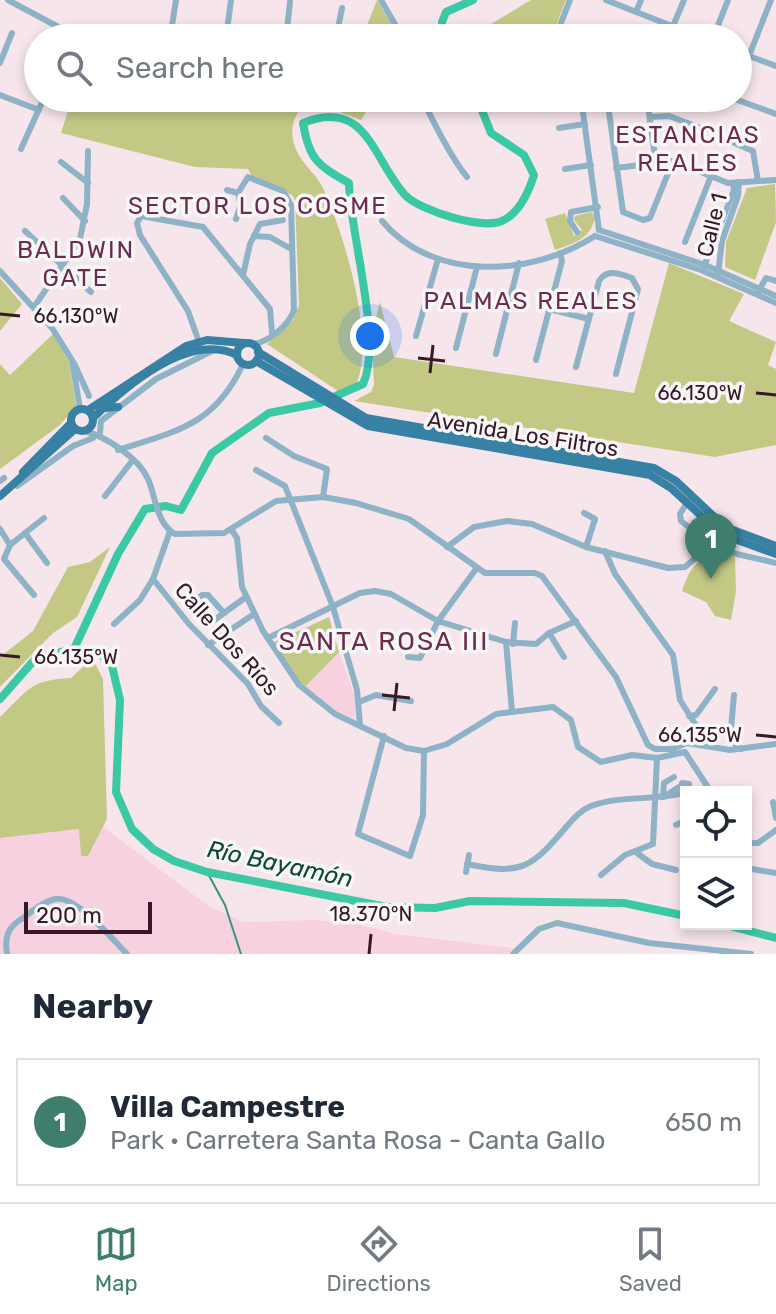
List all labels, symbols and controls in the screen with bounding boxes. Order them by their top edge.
search box [24,24,752,112]
icon: search [52,46,96,90]
text: Search here [116,50,284,86]
district label: ESTANCIAS REALES [615,121,761,177]
street label: Calle 1 [691,190,733,260]
district label: SECTOR LOS COSME [128,192,388,220]
district label: BALDWIN GATE [17,236,135,292]
district label: PALMAS REALES [423,287,639,315]
text: 66.130°W [34,304,118,328]
your location [350,316,390,356]
text: 66.130°W [658,381,742,405]
street label: Avenida Los Filtros [426,406,620,462]
pin: 1 [685,513,737,579]
street label: Calle Dos Ríos [169,577,285,701]
district label: SANTA ROSA III [279,626,489,657]
text: 66.135°W [34,645,118,669]
text: 66.135°W [658,723,742,747]
map controls [680,786,752,930]
button: locate [680,786,752,858]
water label: Río Bayamón [204,835,356,893]
button: layers [680,858,752,930]
scale bar [24,898,152,934]
text: 200 m [36,902,102,929]
text: 18.370°N [330,902,412,926]
text: Nearby [32,986,153,1027]
text: Villa Campestre [110,1089,345,1125]
text: 1 [54,1107,66,1138]
text: 650 m [665,1107,742,1138]
text: Park · Carretera Santa Rosa - Canta Gallo [110,1125,605,1156]
tab: Map [94,1222,138,1297]
tab: Directions [326,1222,431,1297]
tab: Saved [619,1222,682,1297]

